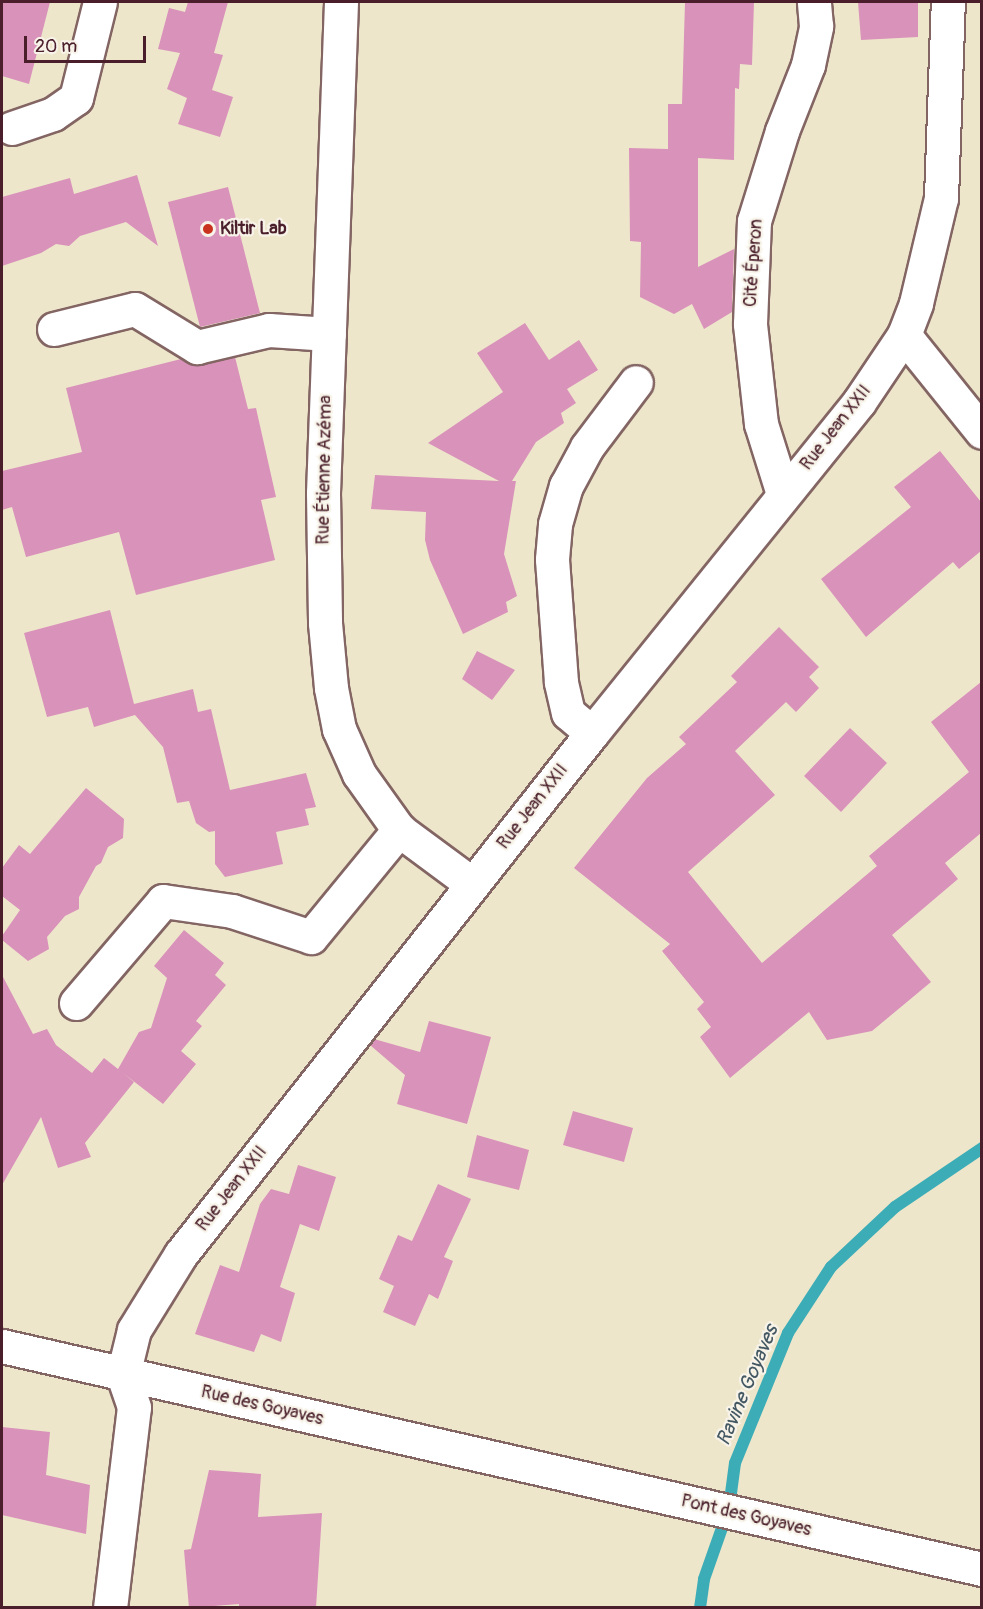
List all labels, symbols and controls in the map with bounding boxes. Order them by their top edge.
scale bar [27,24,148,62]
text: 20 m [35,35,77,58]
place label: Kiltir Lab [220,218,286,240]
street label: Cité Éperon [740,218,768,308]
marker: Kiltir Lab [201,222,215,236]
street label: Rue Jean XXII [796,381,876,475]
street label: Rue Étienne Azéma [313,395,337,545]
street label: Rue Jean XXII [493,760,573,854]
street label: Rue Jean XXII [192,1142,272,1236]
water label: Ravine Goyaves [711,1321,783,1449]
street label: Rue des Goyaves [199,1381,325,1431]
street label: Pont des Goyaves [679,1491,813,1541]

